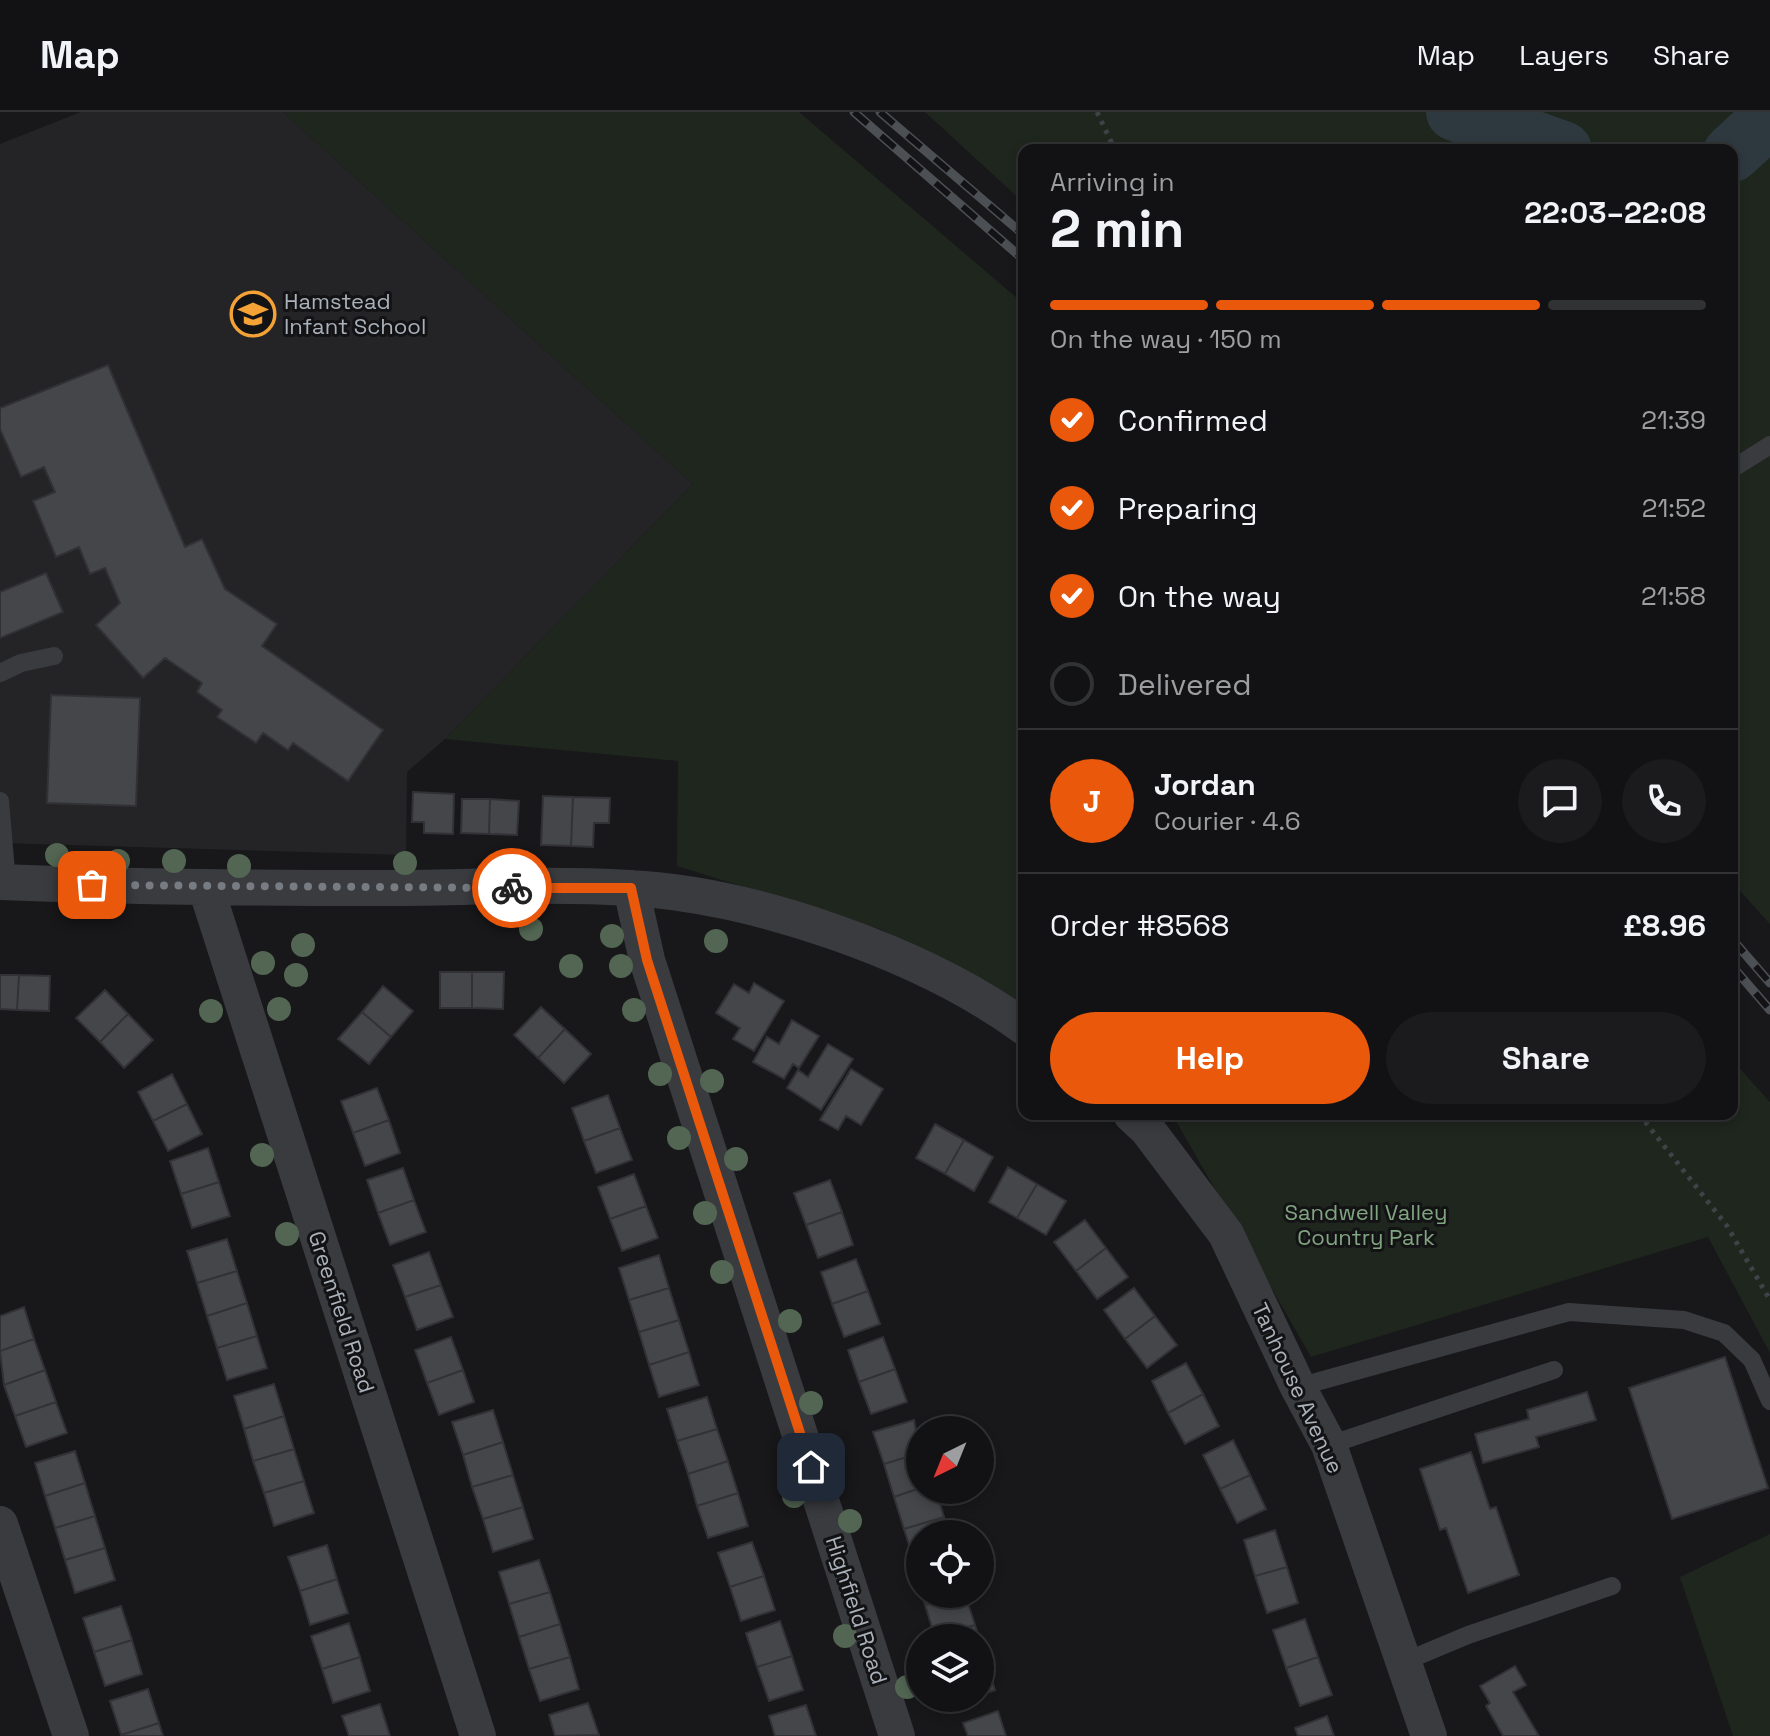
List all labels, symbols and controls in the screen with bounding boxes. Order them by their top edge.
text: Map [40,31,120,79]
text: Map [1417,37,1475,73]
text: Layers [1519,37,1609,73]
text: Share [1653,37,1730,73]
text: Arriving in [1050,165,1174,199]
text: 22:03–22:08 [1524,193,1706,232]
text: 2 min [1050,196,1184,262]
place label: Hamstead Infant School [284,287,426,340]
school or university icon: Hamstead Infant School [229,290,277,338]
text: On the way · 150 m [1050,322,1282,356]
icon: check [1050,398,1094,442]
text: Confirmed [1118,401,1268,440]
text: 21:39 [1641,403,1706,437]
icon: check [1050,486,1094,530]
text: Preparing [1118,489,1257,528]
text: 21:52 [1642,491,1706,525]
icon: check [1050,574,1094,618]
text: On the way [1118,577,1281,616]
text: 21:58 [1641,579,1706,613]
text: Delivered [1118,665,1252,704]
button: chat [1518,759,1602,843]
button: phone [1622,759,1706,843]
text: Jordan [1154,765,1256,804]
text: J [1083,782,1101,821]
text: Courier · 4.6 [1154,804,1301,838]
courier [472,848,552,928]
pin [58,851,126,919]
icon: bag [70,863,114,907]
icon: bike [490,866,534,910]
text: Order #8568 [1050,906,1230,945]
text: £8.96 [1623,906,1706,945]
button: Help [1050,1012,1370,1104]
button: Share [1386,1012,1706,1104]
park label: Sandwell Valley Country Park [1284,1198,1448,1251]
street label: Greenfield Road [303,1228,381,1396]
street label: Tanhouse Avenue [1246,1298,1350,1478]
north arrow [906,1416,994,1504]
map controls [906,1416,994,1712]
pin [777,1433,845,1501]
icon: home [789,1445,833,1489]
button: locate [906,1520,994,1608]
street label: Highfield Road [820,1532,894,1688]
button: layers [906,1624,994,1712]

